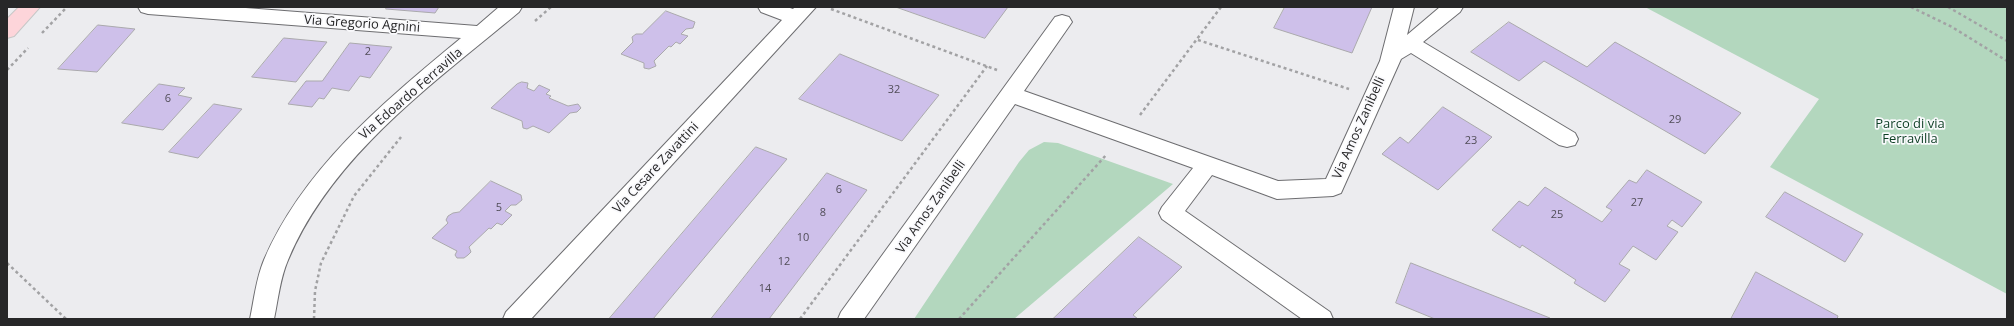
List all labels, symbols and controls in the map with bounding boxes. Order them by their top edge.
street label: Via Gregorio Agnini [304,12,420,36]
street label: Via Edoardo Ferravilla [356,45,466,143]
house number: 2 [365,45,371,59]
street label: Via Amos Zanibelli [1329,74,1389,182]
house number: 32 [888,83,900,97]
house number: 6 [165,92,171,106]
house number: 29 [1669,113,1681,127]
park label: Parco di via Ferravilla [1875,116,1945,147]
street label: Via Cesare Zavattini [610,119,702,217]
house number: 23 [1465,134,1477,148]
street label: Via Amos Zanibelli [893,157,969,257]
house number: 6 [836,183,842,197]
house number: 27 [1631,196,1643,210]
house number: 5 [496,201,502,215]
house number: 8 [820,206,826,220]
house number: 25 [1551,208,1563,222]
house number: 10 [797,231,809,245]
house number: 12 [778,255,790,269]
house number: 14 [759,282,771,296]

